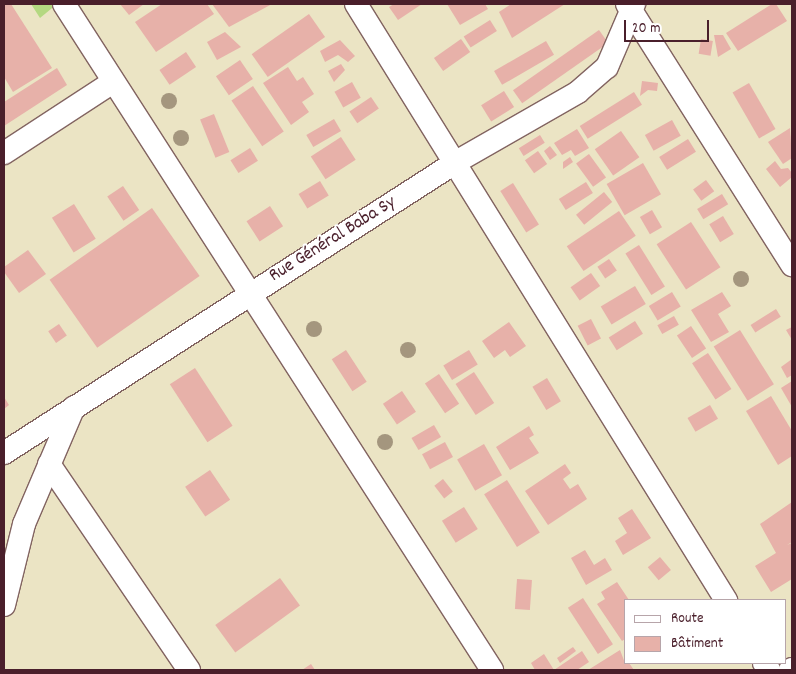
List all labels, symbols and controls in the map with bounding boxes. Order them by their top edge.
scale bar [626,10,711,42]
text: 20 m [632,18,660,40]
street label: Rue Général Baba Sy [265,192,401,288]
legend [624,599,786,664]
text: Route [671,608,704,630]
text: Bâtiment [671,633,723,655]

